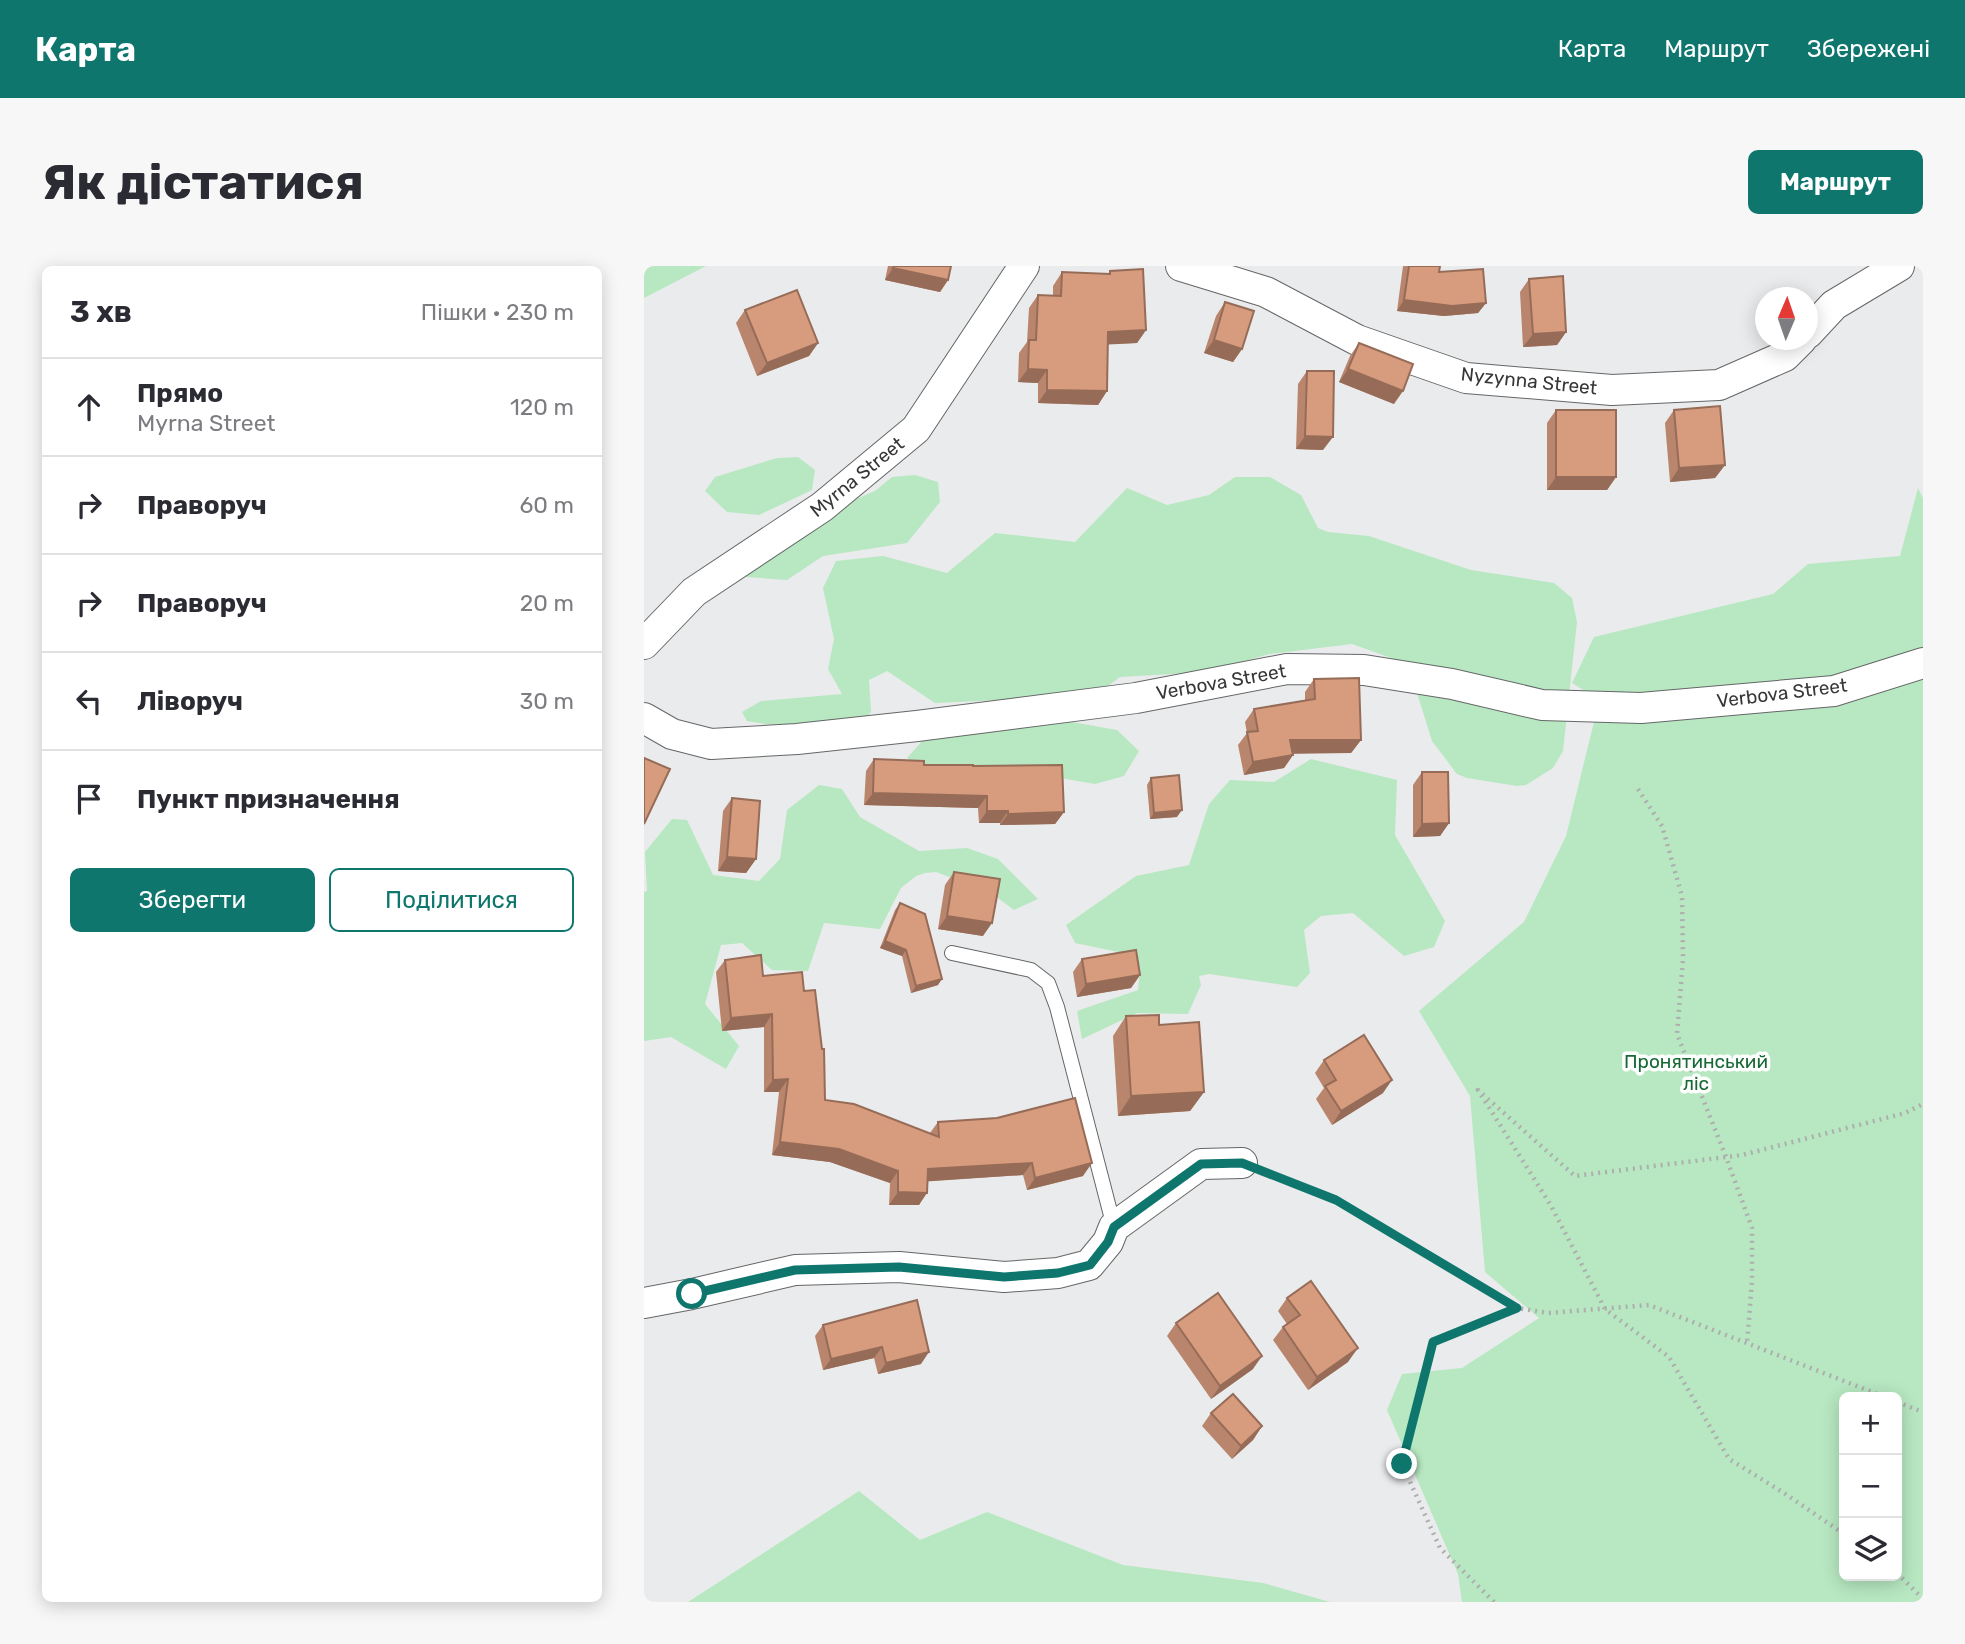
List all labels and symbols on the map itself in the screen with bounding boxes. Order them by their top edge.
north arrow [1755,287,1818,350]
street label: Nyzynna Street [1460,362,1599,400]
street label: Myrna Street [805,432,909,522]
street label: Verbova Street [1154,659,1288,705]
street label: Verbova Street [1715,674,1849,712]
park label: Пронятинський ліс [1624,1050,1768,1095]
route start [676,1278,707,1309]
route end [1386,1448,1417,1479]

